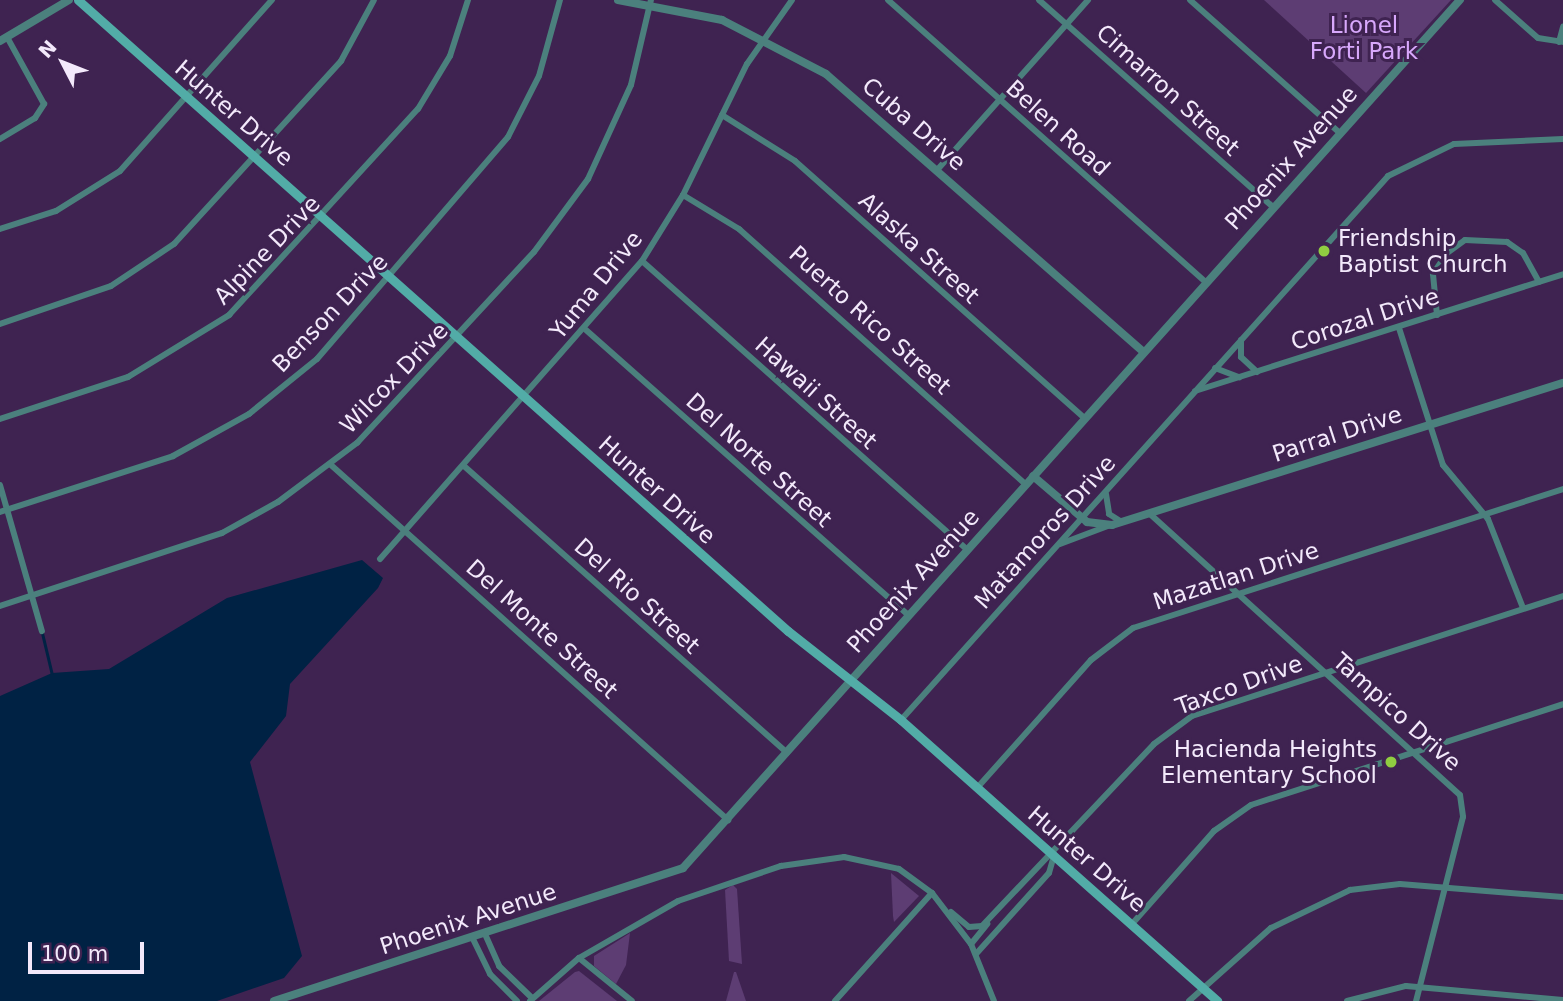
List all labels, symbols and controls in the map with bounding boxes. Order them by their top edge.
park label: Lionel Forti Park [1310,11,1418,65]
street label: Cimarron Street [1091,19,1245,161]
north arrow [28,28,98,98]
text: N [34,36,61,62]
street label: Hunter Drive [169,54,299,172]
street label: Cuba Drive [857,72,971,176]
street label: Belen Road [1000,74,1116,182]
street label: Phoenix Avenue [1219,80,1363,236]
street label: Alaska Street [853,187,985,309]
street label: Alpine Drive [208,190,326,310]
place label: Friendship Baptist Church [1338,224,1508,278]
street label: Yuma Drive [544,225,648,345]
street label: Puerto Rico Street [783,240,957,400]
marker: Friendship Baptist Church [1316,243,1332,259]
street label: Benson Drive [267,248,393,378]
street label: Corozal Drive [1287,282,1443,356]
street label: Wilcox Drive [334,317,454,439]
street label: Hawaii Street [749,331,883,455]
street label: Del Norte Street [680,387,838,533]
street label: Parral Drive [1269,400,1405,468]
street label: Hunter Drive [593,430,721,550]
street label: Matamoros Drive [969,450,1121,614]
street label: Phoenix Avenue [841,503,985,659]
street label: Del Rio Street [569,532,705,660]
street label: Mazatlan Drive [1150,536,1322,616]
street label: Del Monte Street [461,554,623,704]
street label: Tampico Drive [1327,647,1467,777]
street label: Taxco Drive [1172,649,1306,721]
place label: Hacienda Heights Elementary School [1161,735,1377,789]
marker: Hacienda Heights Elementary School [1383,754,1399,770]
street label: Hunter Drive [1022,800,1152,918]
street label: Phoenix Avenue [376,877,560,961]
scale bar [32,928,147,972]
text: 100 m [41,942,108,966]

